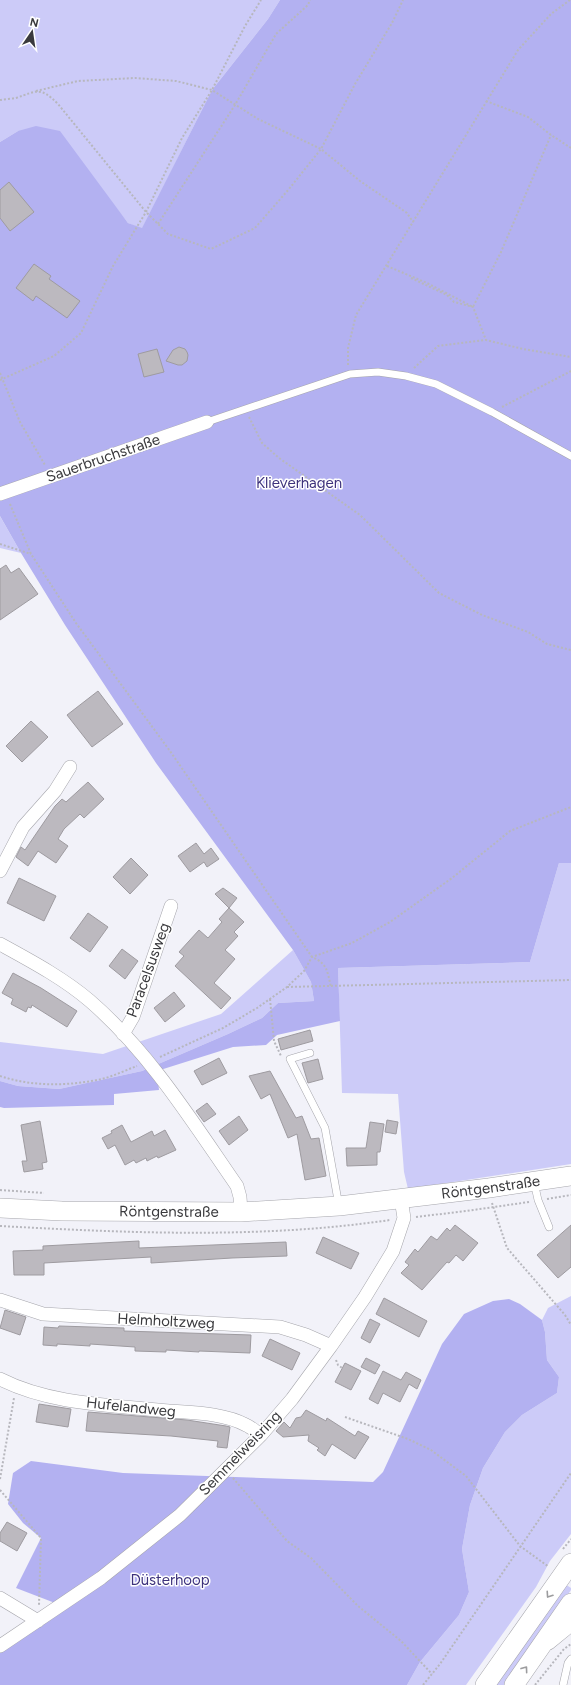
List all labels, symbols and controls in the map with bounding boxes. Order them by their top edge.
north arrow [12,12,52,52]
text: N [29,15,40,30]
street label: Sauerbruchstraße [44,430,162,486]
park label: Klieverhagen [256,474,342,492]
street label: Paracelsusweg [123,920,173,1020]
street label: Röntgenstraße [440,1172,541,1203]
street label: Röntgenstraße [119,1202,219,1221]
street label: Helmholtzweg [117,1309,215,1333]
street label: Hufelandweg [85,1393,177,1421]
street label: Semmelweisring [195,1407,285,1499]
park label: Düsterhoop [130,1571,210,1589]
one-way arrow [546,1591,554,1598]
one-way arrow [520,1666,528,1673]

